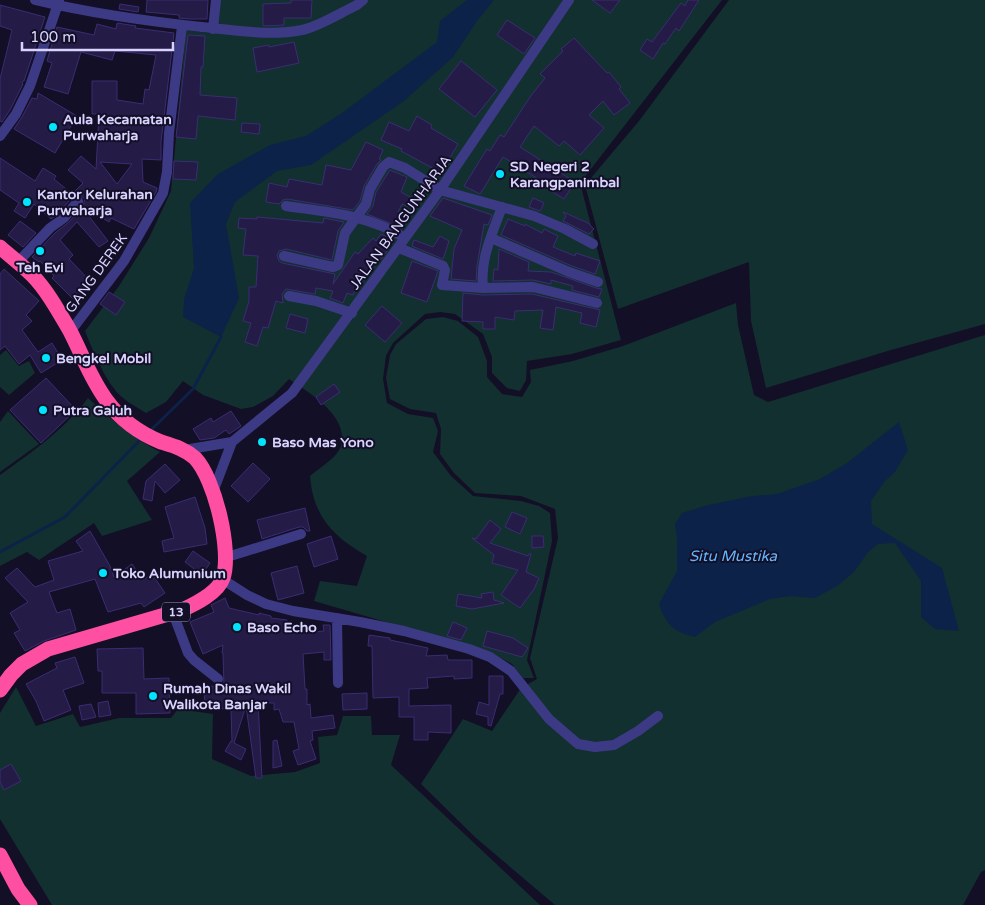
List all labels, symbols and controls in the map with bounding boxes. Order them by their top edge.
scale bar [22,20,174,52]
text: 100 m [30,28,76,46]
place label: Aula Kecamatan Purwaharja [63,111,172,144]
marker: Aula Kecamatan Purwaharja [47,121,59,133]
street label: JALAN BANGUNHARJA [346,152,455,293]
place label: SD Negeri 2 Karangpanimbal [510,158,620,191]
marker: SD Negeri 2 Karangpanimbal [494,168,506,180]
place label: Kantor Kelurahan Purwaharja [37,186,153,219]
marker: Kantor Kelurahan Purwaharja [21,196,33,208]
street label: GANG DEREK [62,230,131,316]
marker: Teh Evi [34,245,46,257]
place label: Teh Evi [15,259,64,276]
place label: Bengkel Mobil [56,350,151,367]
marker: Bengkel Mobil [40,352,52,364]
place label: Putra Galuh [53,402,132,419]
marker: Putra Galuh [37,404,49,416]
place label: Baso Mas Yono [272,434,374,451]
marker: Baso Mas Yono [256,436,268,448]
water label: Situ Mustika [689,547,778,565]
place label: Toko Alumunium [112,565,226,582]
marker: Toko Alumunium [97,567,109,579]
road number: 13 [162,602,190,622]
place label: Baso Echo [247,619,317,636]
marker: Baso Echo [231,621,243,633]
place label: Rumah Dinas Wakil Walikota Banjar [163,680,291,713]
marker: Rumah Dinas Wakil Walikota Banjar [147,690,159,702]

